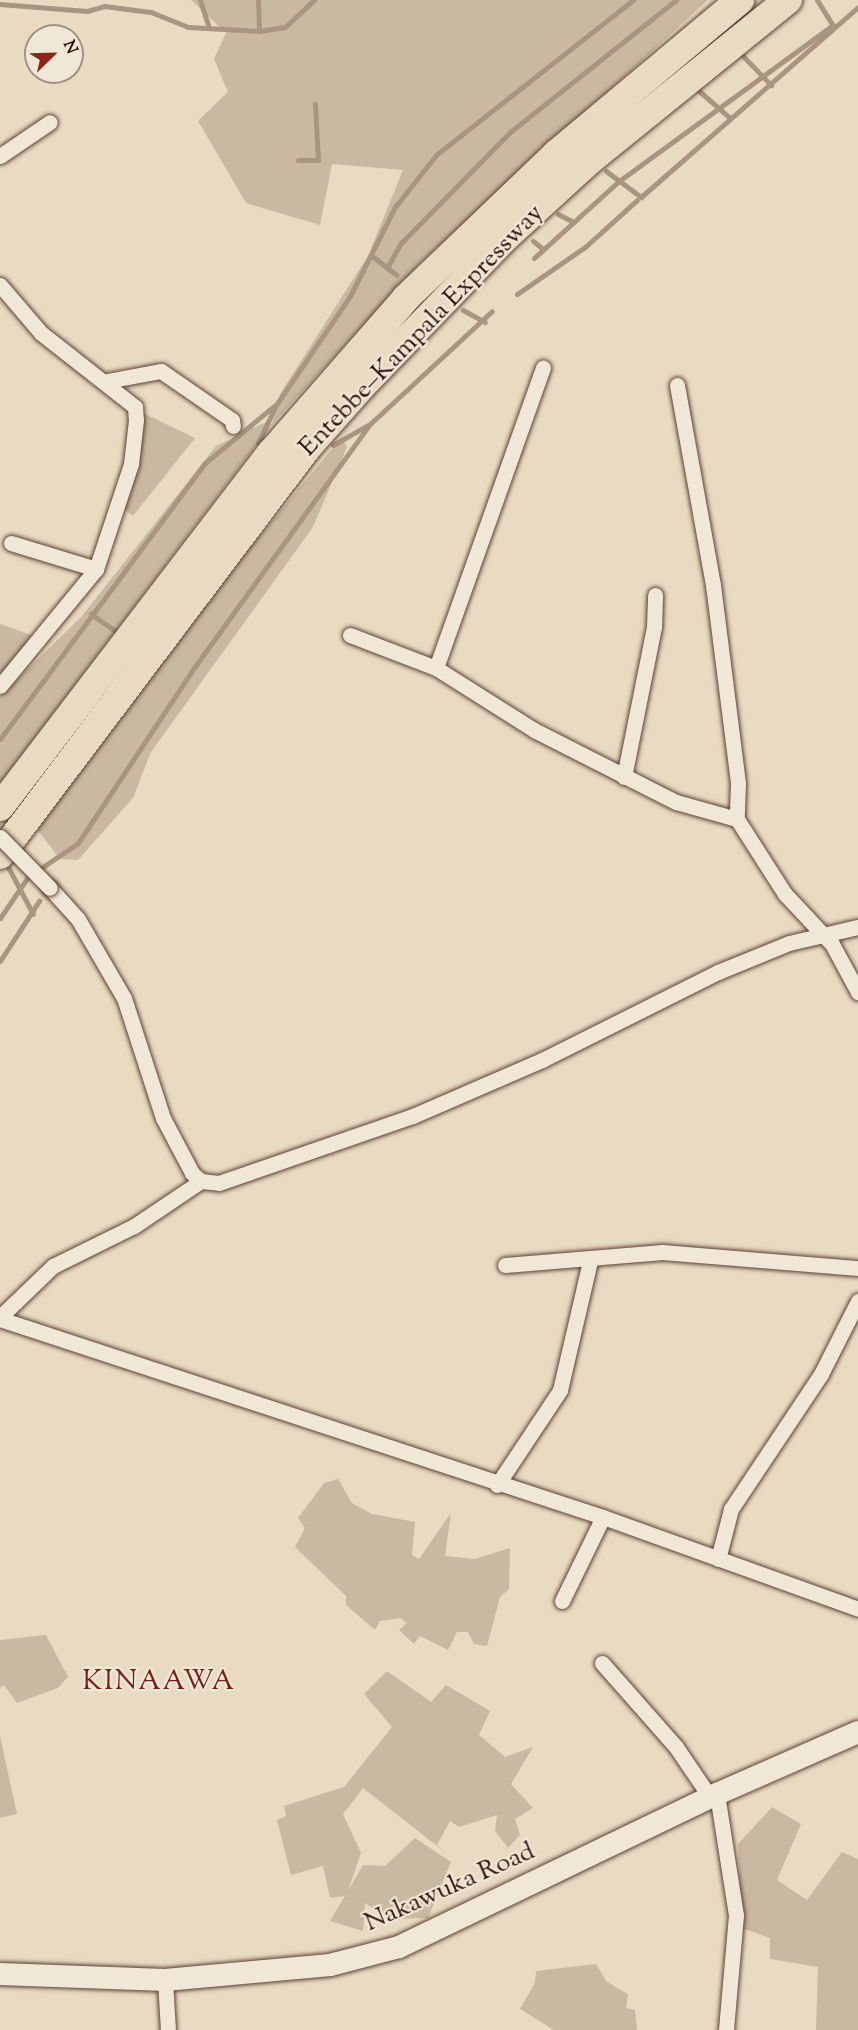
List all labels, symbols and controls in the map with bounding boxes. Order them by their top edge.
north arrow [24,24,84,84]
text: N [56,37,82,58]
street label: Entebbe–Kampala Expressway [293,198,551,464]
district label: KINAAWA [82,1665,236,1699]
street label: Nakawuka Road [360,1837,540,1939]

